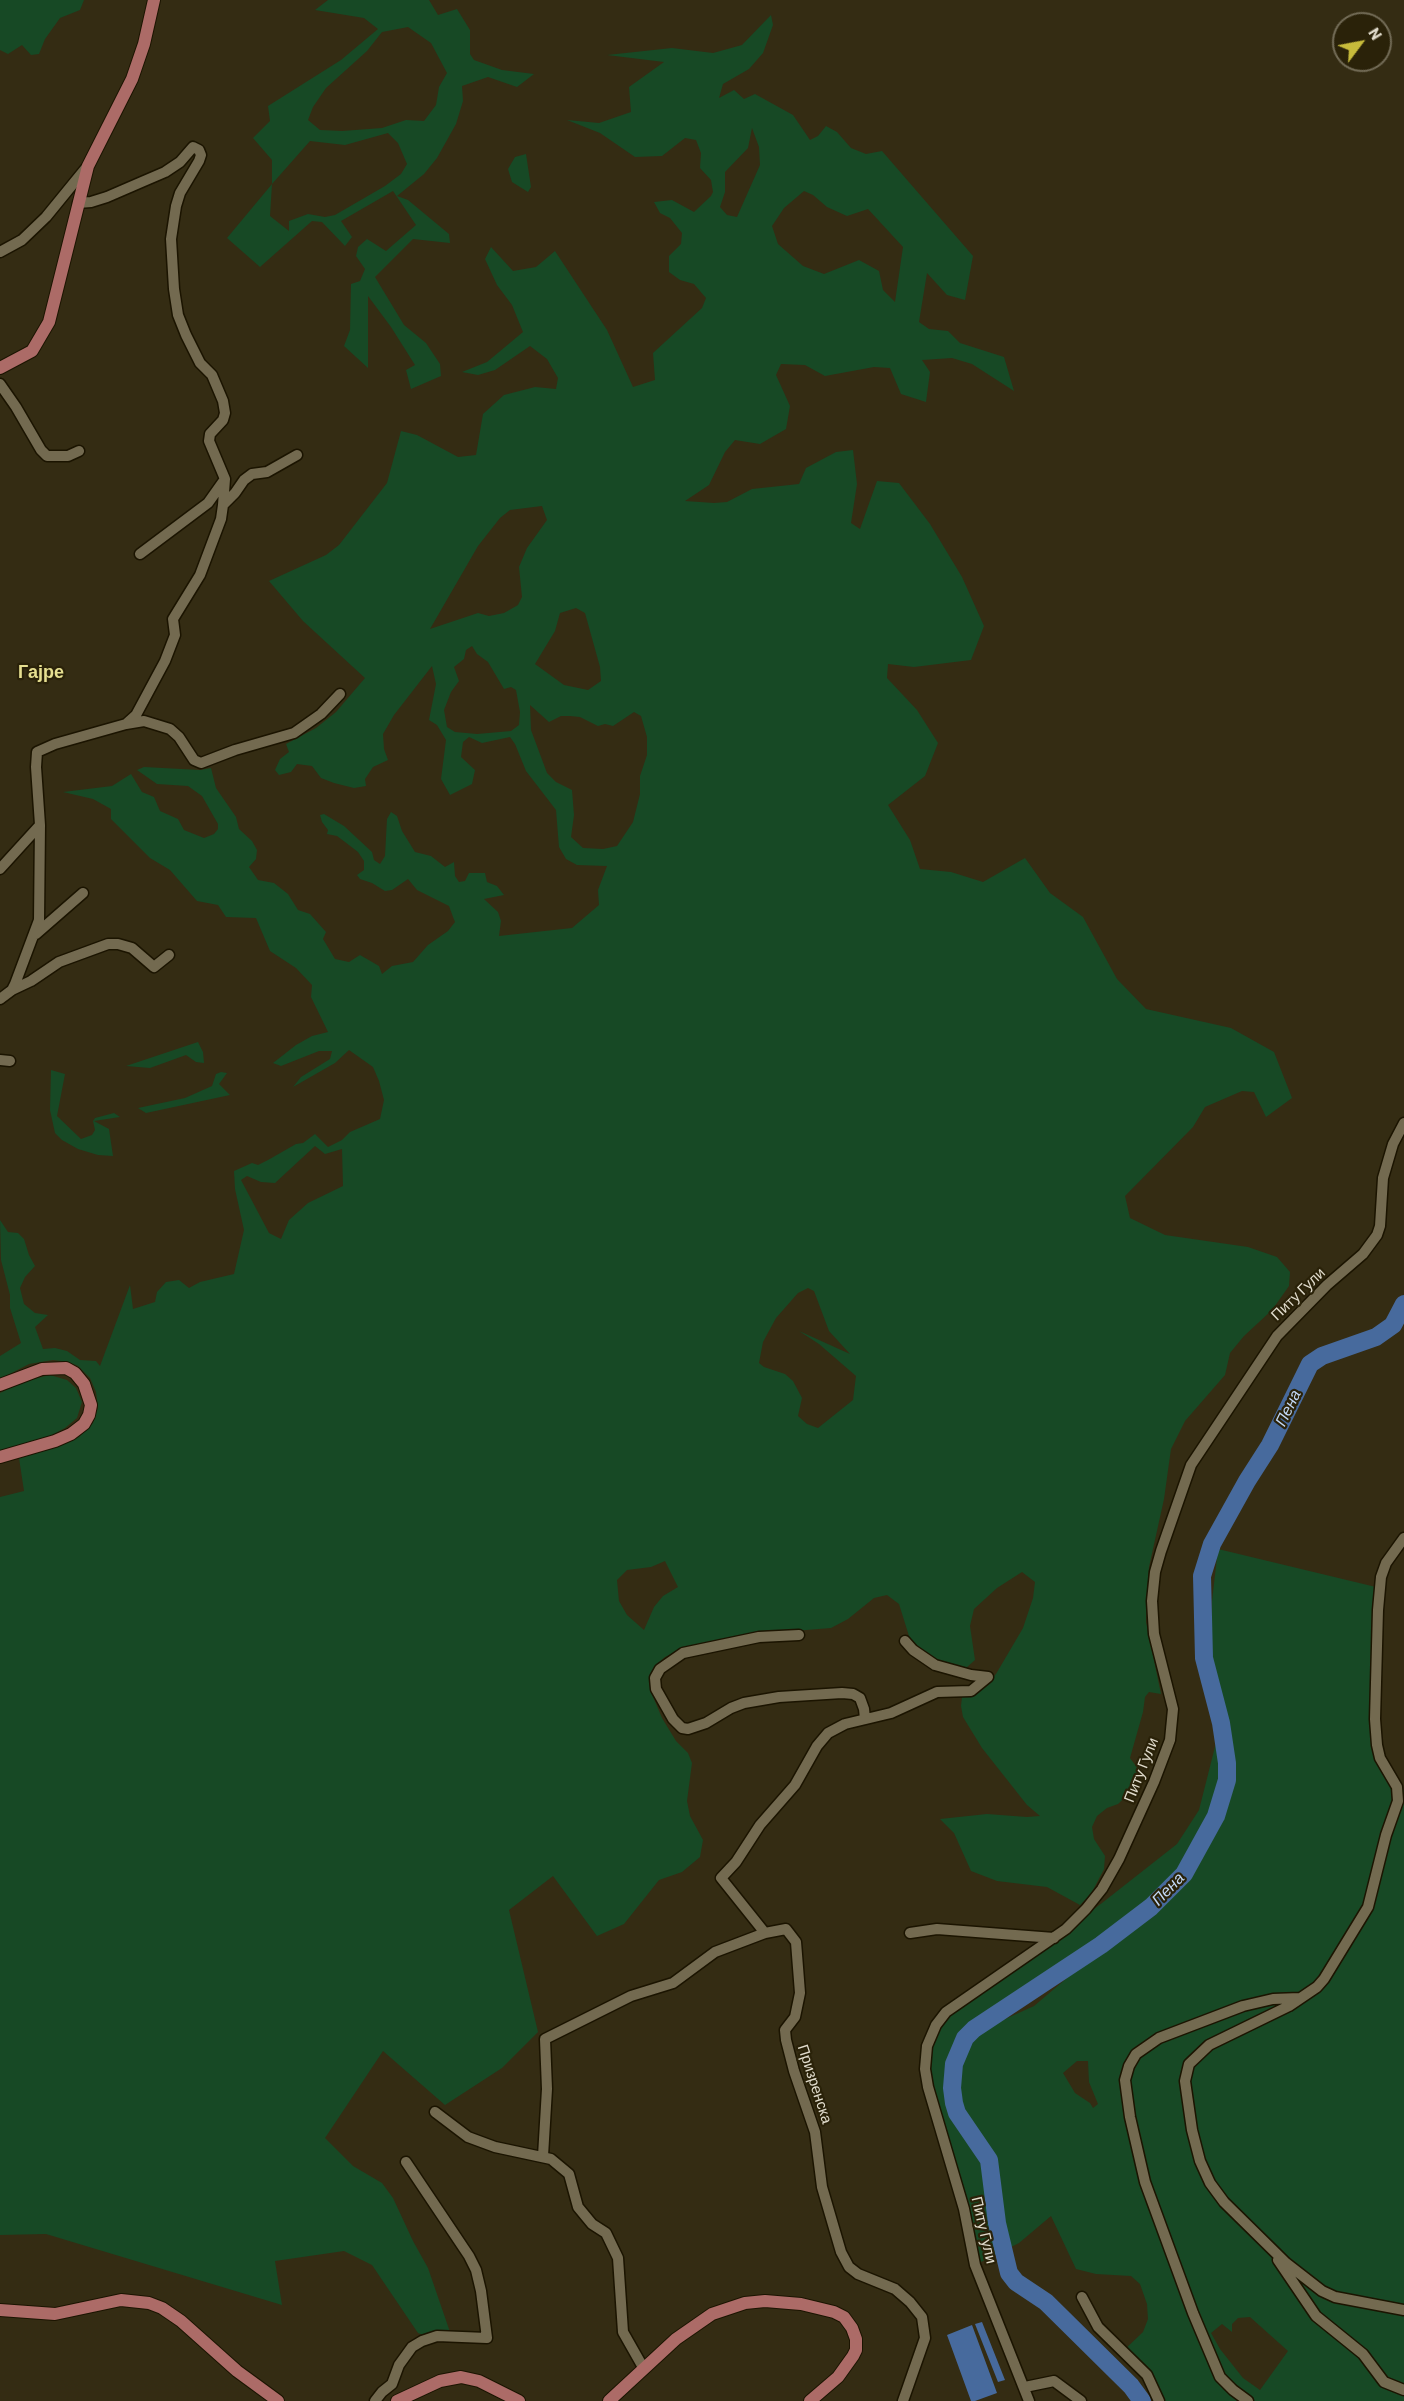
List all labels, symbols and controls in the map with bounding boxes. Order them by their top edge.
north arrow [1332,12,1392,72]
text: N [1365,24,1387,43]
district label: Гајре [18,661,64,683]
street label: Питу Гули [1267,1264,1329,1324]
water label: Пена [1271,1387,1305,1429]
street label: Питу Гули [1120,1735,1162,1805]
water label: Пена [1148,1869,1188,1909]
street label: Призренска [794,2042,836,2126]
street label: Питу Гули [968,2195,1000,2265]

